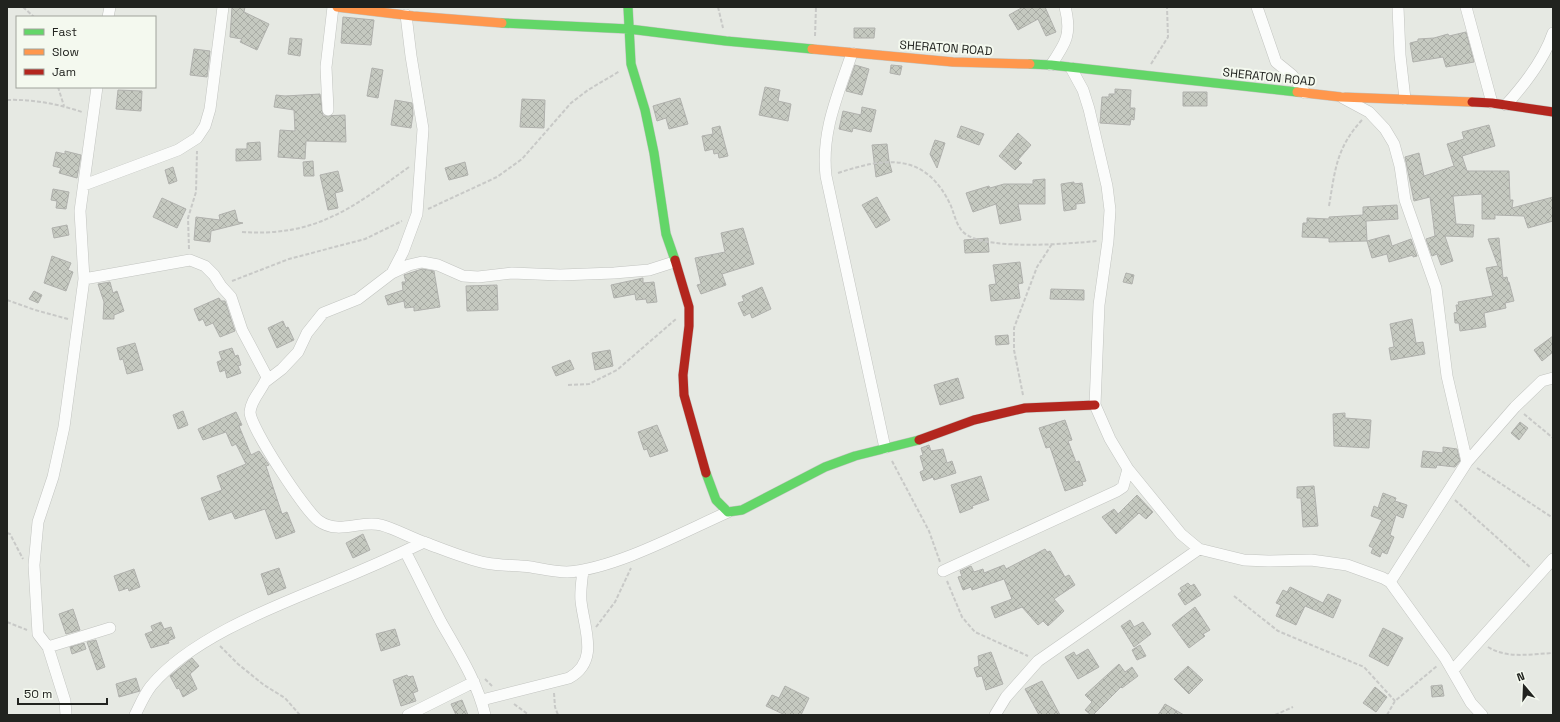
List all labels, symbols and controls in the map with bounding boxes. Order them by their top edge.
legend [16,16,156,88]
text: Fast [52,24,77,40]
street label: SHERATON ROAD [899,37,993,59]
text: Slow [52,44,79,60]
text: Jam [52,64,76,80]
street label: SHERATON ROAD [1222,64,1316,90]
north arrow [1504,666,1544,706]
text: N [1515,669,1527,684]
scale bar [18,680,107,706]
text: 50 m [24,686,52,702]

